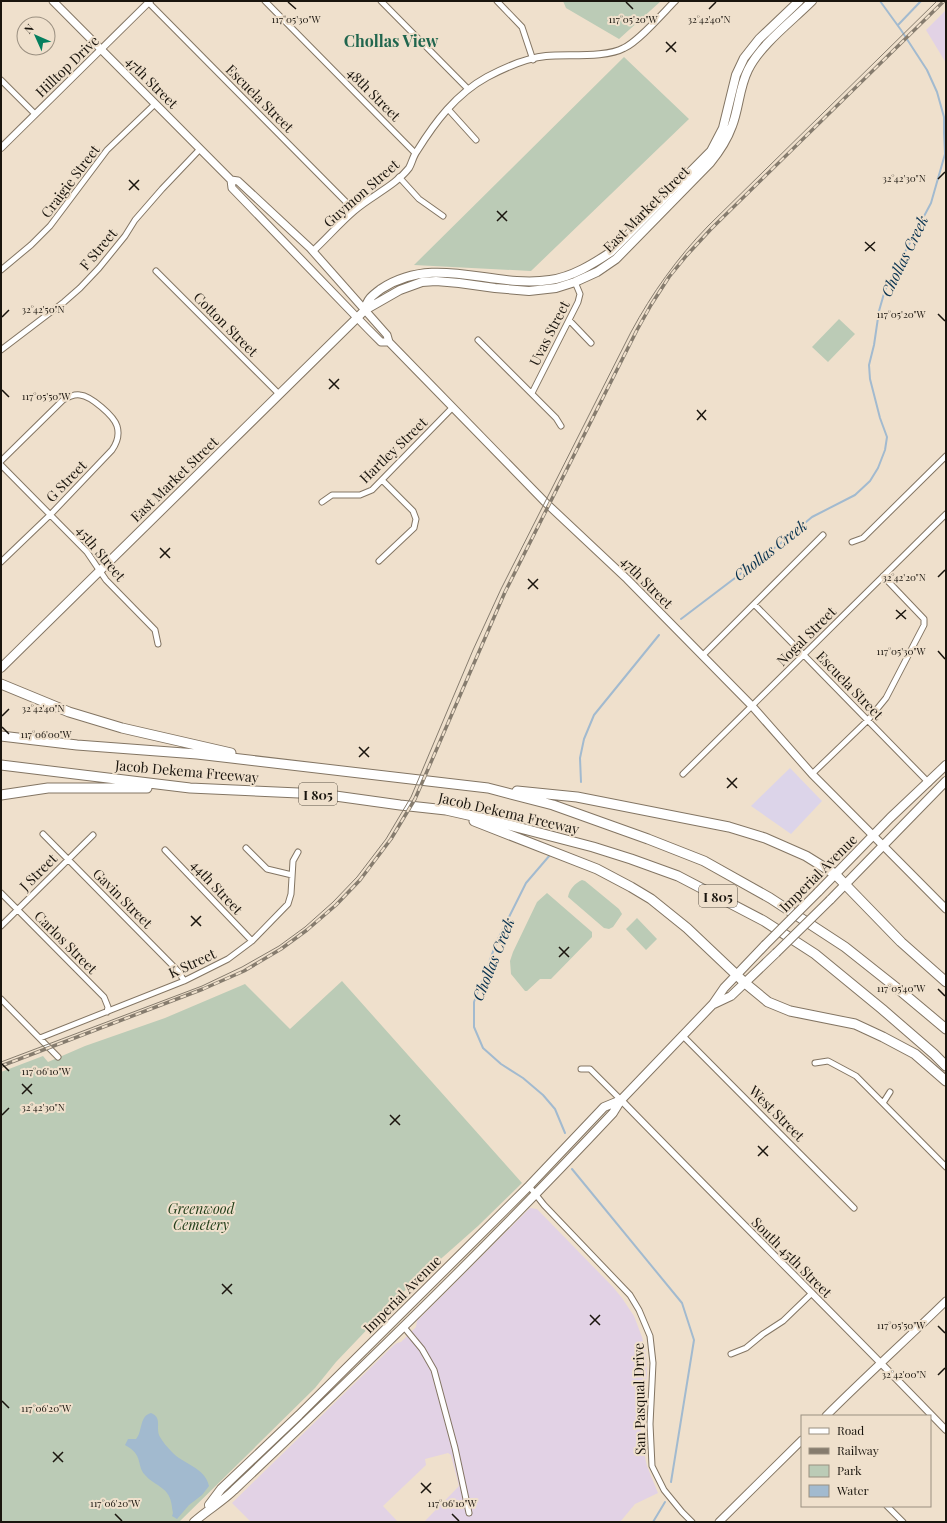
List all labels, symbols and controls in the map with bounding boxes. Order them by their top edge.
text: 117°05'30"W [272,12,321,26]
text: 117°05'20"W [608,12,659,26]
text: 32°42'40"N [687,12,731,26]
north arrow [16,16,56,56]
text: N [20,20,37,37]
district label: Chollas View [344,30,439,51]
street label: Hilltop Drive [31,31,103,101]
street label: 47th Street [122,52,183,113]
street label: Escuela Street [222,60,299,137]
street label: 48th Street [343,63,406,126]
street label: Craigie Street [36,140,104,221]
street label: Guymon Street [319,154,404,231]
street label: East Market Street [599,161,694,256]
text: 32°42'30"N [882,171,926,185]
water label: Chollas Creek [876,212,932,300]
street label: F Street [75,223,122,274]
street label: Cotton Street [190,288,263,361]
street label: Uvas Street [525,296,574,369]
text: 32°42'50"N [21,302,65,316]
text: 117°05'20"W [876,307,927,321]
text: 117°05'50"W [22,389,71,403]
street label: Hartley Street [355,412,432,487]
street label: East Market Street [126,431,223,526]
street label: G Street [41,455,91,506]
water label: Chollas Creek [729,515,811,585]
street label: 45th Street [72,521,130,586]
street label: 47th Street [617,552,678,613]
text: 32°42'20"N [882,570,926,584]
street label: Nogal Street [772,601,841,670]
text: 117°05'30"W [877,644,926,658]
street label: Escuela Street [812,646,888,724]
text: 32°42'40"N [21,701,65,715]
text: 117°06'00"W [20,727,72,741]
street label: Jacob Dekema Freeway [113,755,260,787]
road number: I 805 [299,783,337,805]
street label: Jacob Dekema Freeway [436,787,581,838]
street label: Imperial Avenue [775,830,861,916]
street label: J Street [14,848,62,896]
street label: 44th Street [187,856,248,919]
street label: Gavin Street [89,864,158,933]
road number: I 805 [699,885,737,907]
street label: Carlos Street [30,906,102,978]
water label: Chollas Creek [467,914,519,1003]
street label: K Street [165,943,220,982]
text: 117°05'40"W [877,981,926,995]
text: 117°06'10"W [22,1064,71,1078]
street label: West Street [745,1081,809,1145]
text: 32°42'30"N [21,1100,65,1114]
park label: Greenwood Cemetery [168,1199,235,1234]
street label: South 45th Street [748,1213,837,1302]
street label: Imperial Avenue [359,1251,445,1337]
text: 117°05'50"W [877,1318,926,1332]
street label: San Pasqual Drive [629,1343,649,1455]
text: 32°42'00"N [882,1367,926,1381]
text: 117°06'20"W [21,1401,72,1415]
legend [801,1415,931,1507]
text: Road [837,1422,864,1438]
text: Railway [837,1442,879,1458]
text: Park [837,1462,862,1478]
text: Water [836,1482,870,1498]
text: 117°06'20"W [90,1496,141,1510]
text: 117°06'10"W [428,1496,477,1510]

